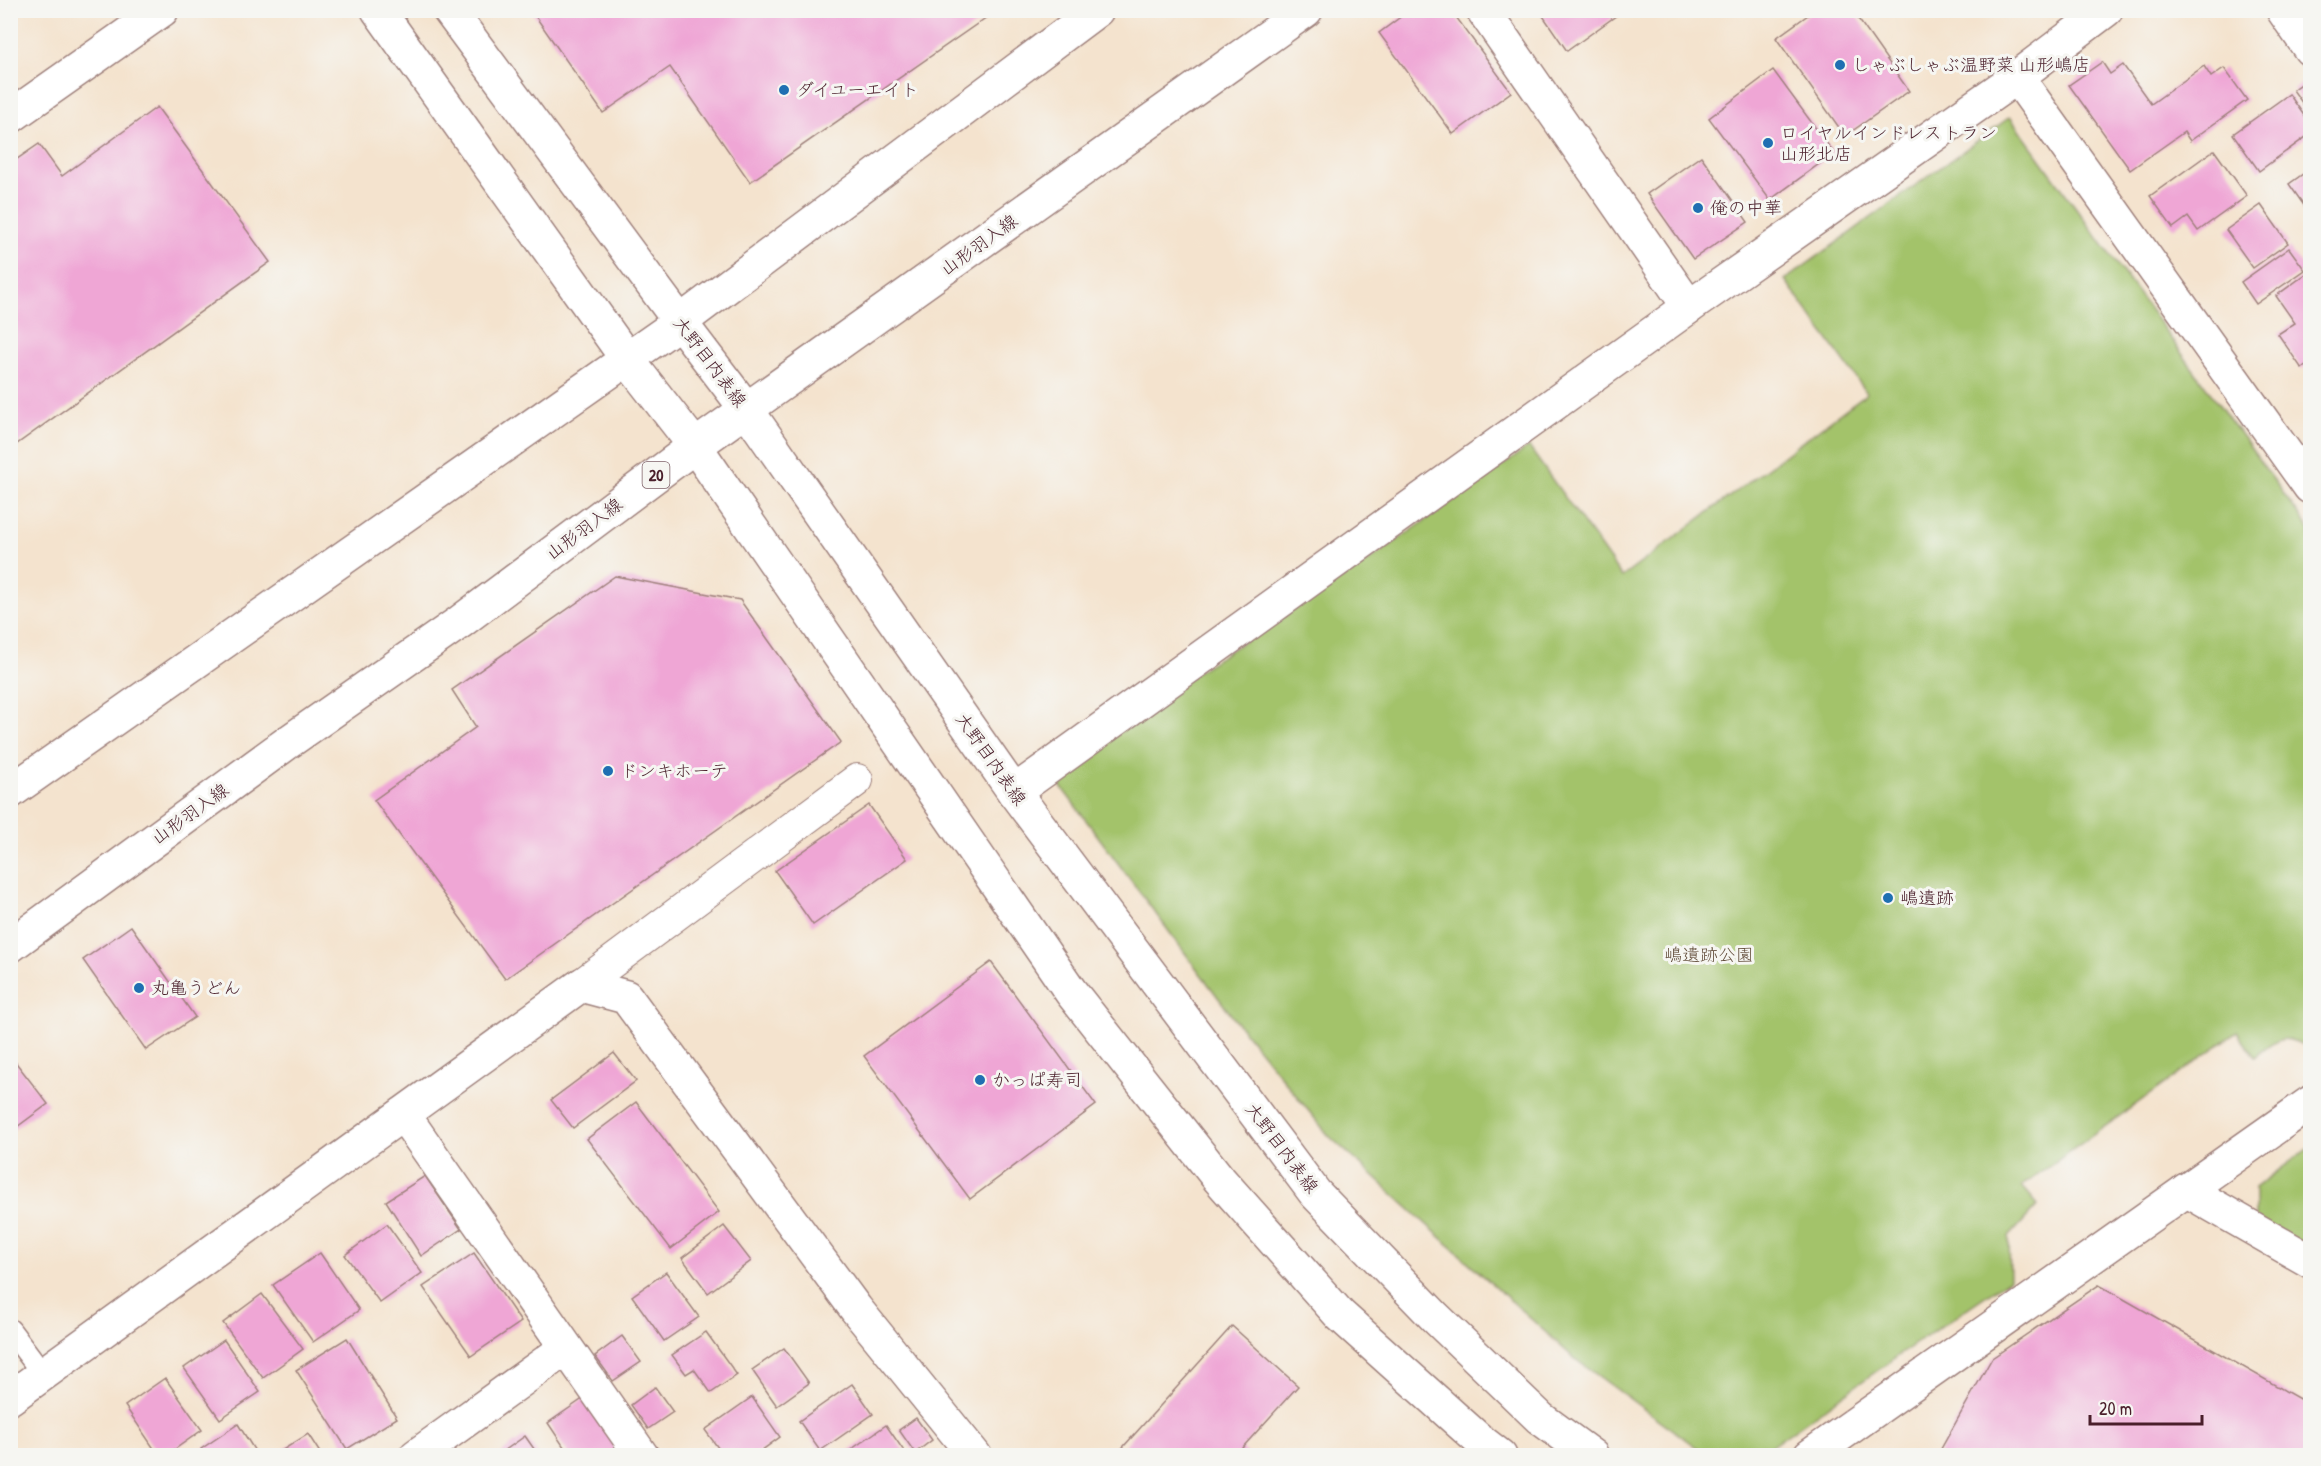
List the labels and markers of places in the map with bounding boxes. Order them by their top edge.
place label: しゃぶしゃぶ温野菜 山形嶋店 [1852,52,2090,77]
marker: しゃぶしゃぶ温野菜 山形嶋店 [1833,58,1847,72]
place label: ダイユーエイト [796,77,919,102]
marker: ダイユーエイト [777,83,791,97]
place label: ロイヤルインドレストラン 山形北店 [1780,120,1997,166]
marker: ロイヤルインドレストラン 山形北店 [1761,136,1775,150]
place label: 俺の中華 [1710,195,1782,220]
marker: 俺の中華 [1691,201,1705,215]
place label: ドンキホーテ [620,758,728,783]
marker: ドンキホーテ [601,764,615,778]
place label: 嶋遺跡 [1900,885,1954,910]
marker: 嶋遺跡 [1881,891,1895,905]
place label: 丸亀うどん [151,975,241,1000]
marker: 丸亀うどん [132,981,146,995]
place label: かっぱ寿司 [992,1067,1082,1092]
marker: かっぱ寿司 [973,1073,987,1087]

